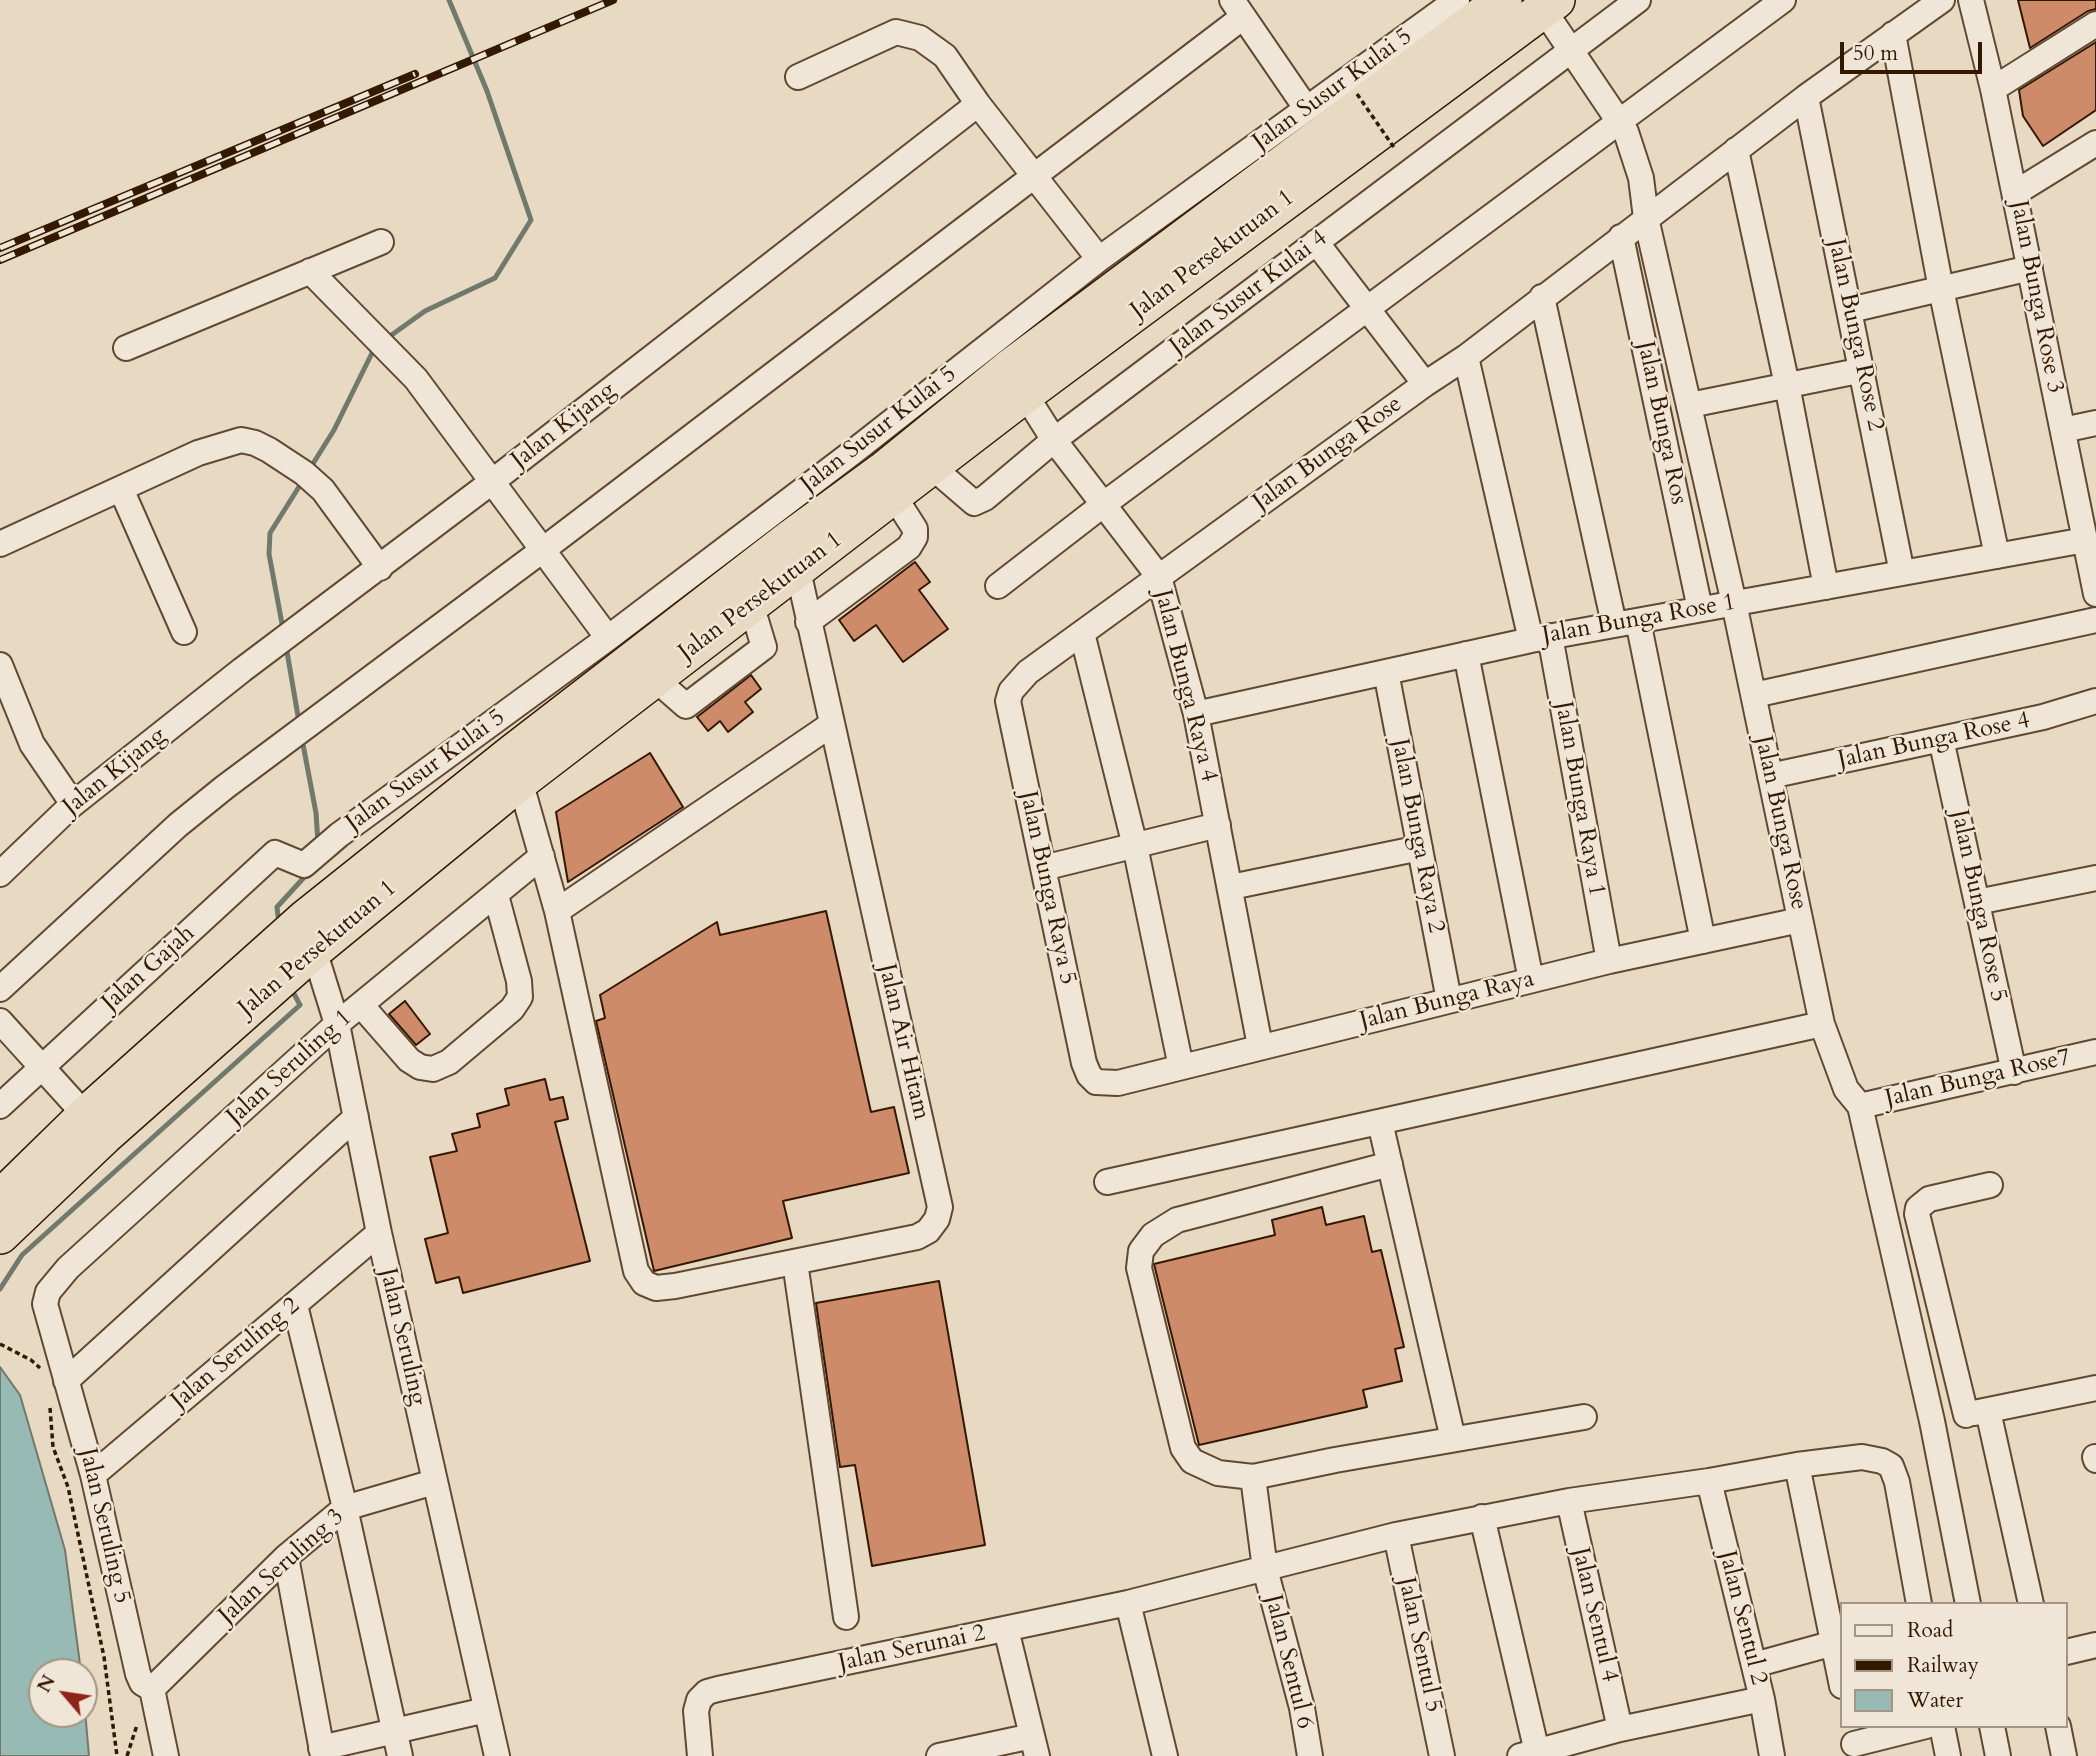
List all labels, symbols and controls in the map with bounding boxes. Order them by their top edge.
street label: Jalan Susur Kulai 5 [1248,23,1418,157]
scale bar [1844,28,1986,72]
text: 50 m [1853,39,1898,68]
street label: Jalan Persekutuan 1 [1126,184,1300,326]
street label: Jalan Bunga Rose 3 [2003,198,2069,396]
street label: Jalan Susur Kulai 4 [1165,224,1333,362]
street label: Jalan Bunga Rose 2 [1821,236,1889,434]
street label: Jalan Bunga Ros [1630,339,1692,507]
street label: Jalan Susur Kulai 5 [795,360,963,500]
street label: Jalan Kijang [506,377,622,475]
street label: Jalan Bunga Rose [1248,390,1408,518]
street label: Jalan Persekutuan 1 [674,526,848,668]
street label: Jalan Bunga Raya 4 [1147,587,1223,785]
street label: Jalan Bunga Rose 1 [1540,589,1738,651]
street label: Jalan Bunga Raya 1 [1548,699,1610,899]
street label: Jalan Susur Kulai 5 [341,704,511,838]
street label: Jalan Bunga Rose 4 [1835,707,2033,775]
street label: Jalan Kijang [58,722,172,822]
street label: Jalan Bunga Rose [1748,733,1812,913]
street label: Jalan Bunga Raya 2 [1384,736,1450,936]
street label: Jalan Bunga Raya 5 [1012,789,1082,987]
street label: Jalan Bunga Rose 5 [1944,807,2012,1005]
street label: Jalan Persekutuan 1 [233,875,403,1023]
street label: Jalan Gajah [97,920,201,1018]
street label: Jalan Air Hitam [871,961,935,1123]
street label: Jalan Bunga Raya [1357,965,1537,1037]
street label: Jalan Seruling 1 [221,1004,359,1132]
street label: Jalan Bunga Rose7 [1883,1044,2073,1114]
street label: Jalan Seruling [372,1266,432,1408]
street label: Jalan Seruling 2 [166,1292,306,1416]
street label: Jalan Seruling 5 [72,1445,136,1607]
street label: Jalan Seruling 3 [213,1503,351,1631]
street label: Jalan Sentul 4 [1565,1545,1623,1685]
street label: Jalan Sentul 2 [1711,1548,1773,1688]
street label: Jalan Sentul 5 [1391,1575,1447,1715]
street label: Jalan Sentul 6 [1257,1592,1319,1732]
legend [1840,1602,2068,1728]
text: Road [1907,1616,1953,1645]
street label: Jalan Serunai 2 [836,1619,988,1679]
text: Railway [1907,1651,1979,1680]
north arrow [28,1658,98,1728]
text: N [31,1670,62,1697]
text: Water [1907,1686,1963,1715]

